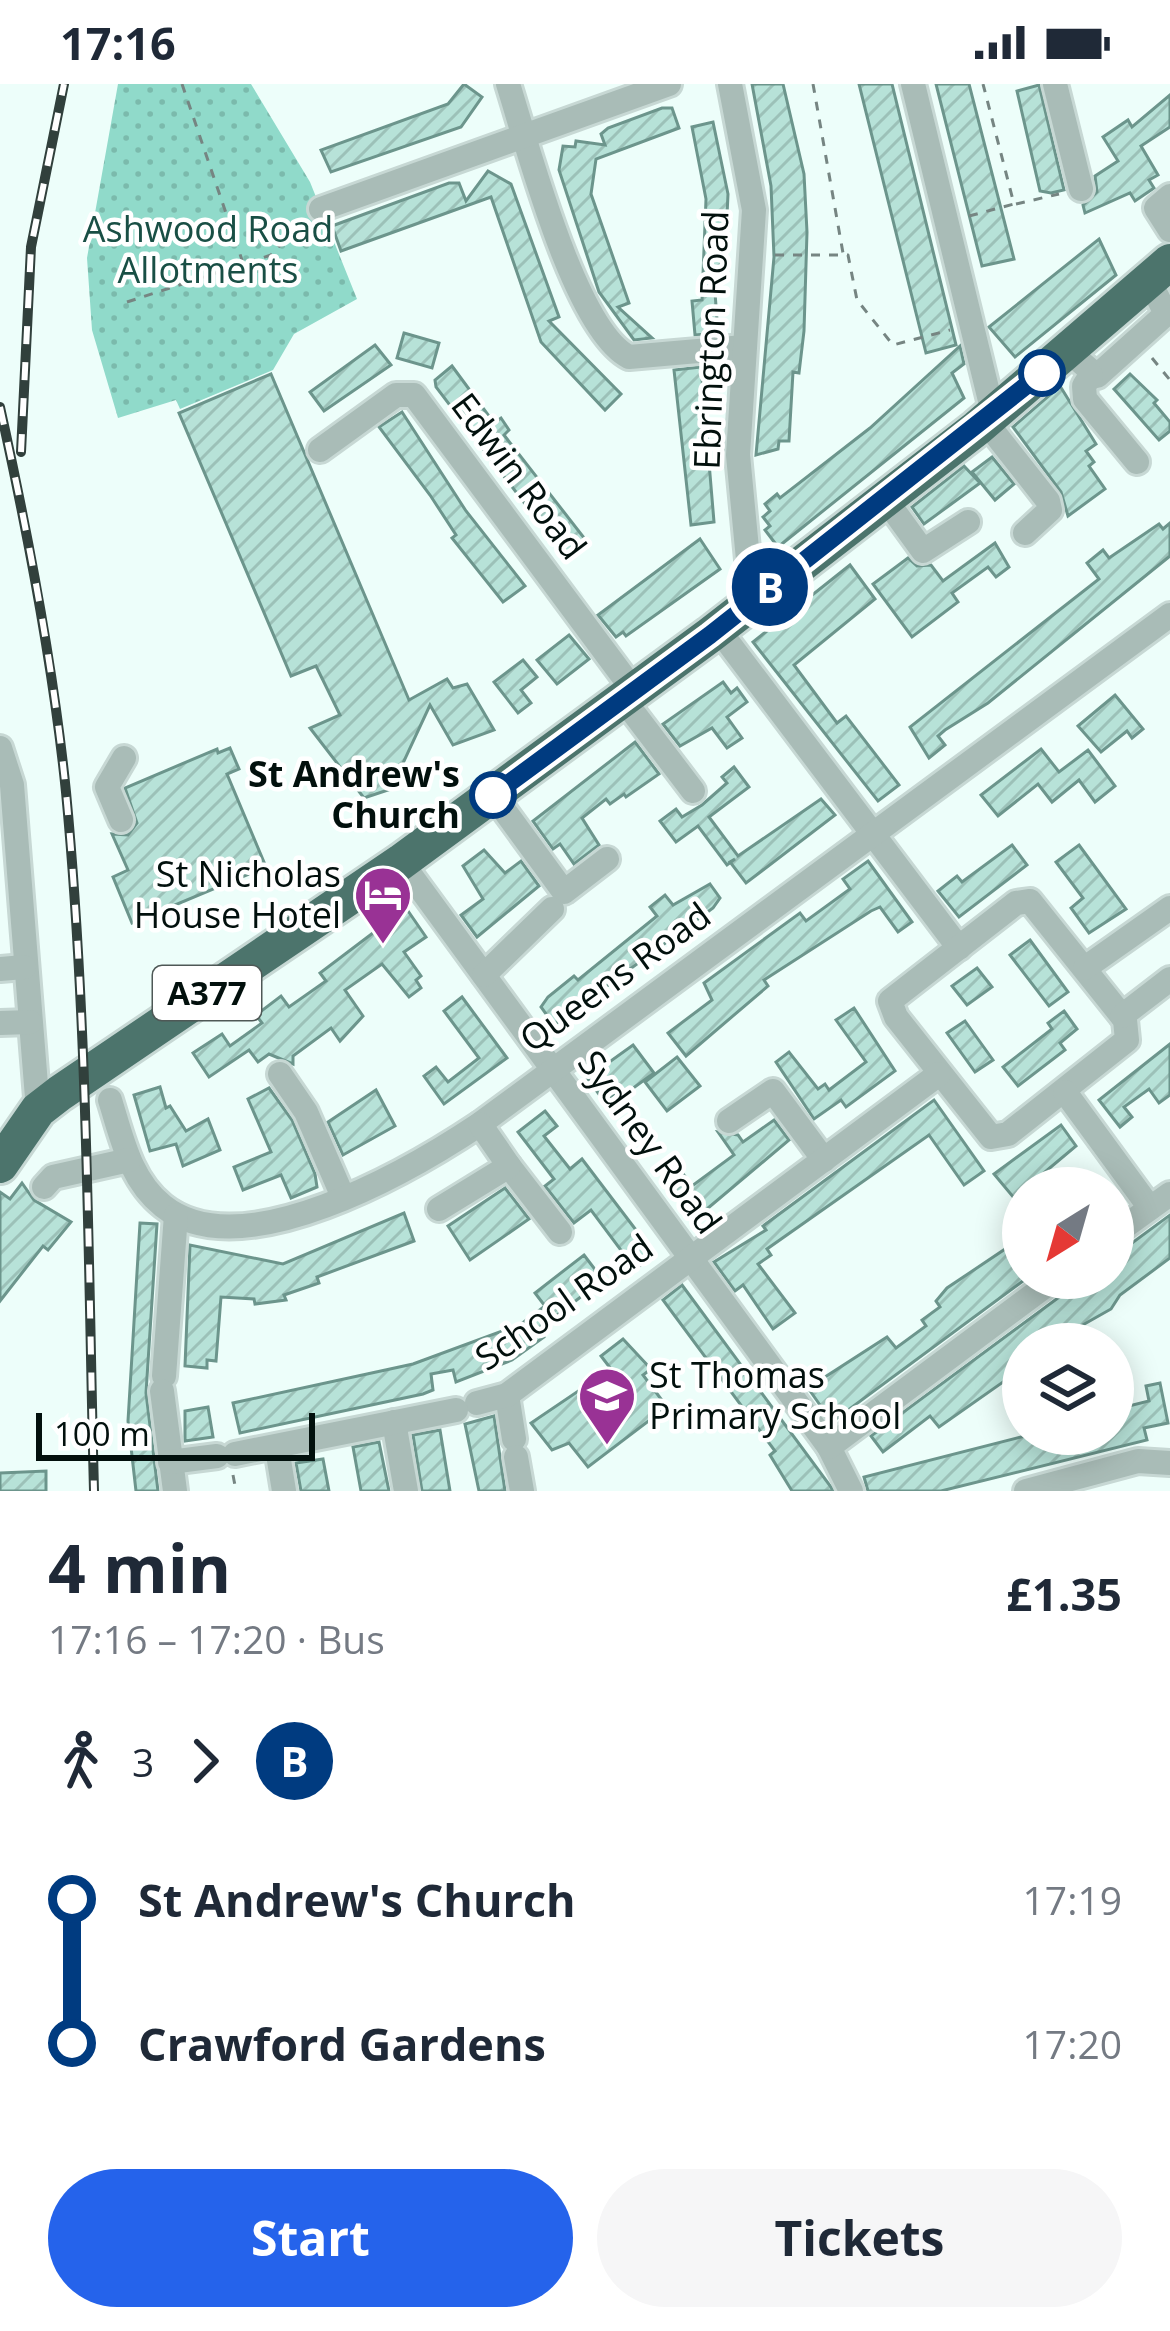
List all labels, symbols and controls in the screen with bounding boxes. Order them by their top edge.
text: 17:16 [60,12,176,73]
park label: Ashwood Road Allotments [83,204,333,294]
street label: Ebrington Road [681,210,740,470]
unlabelled marker [1020,351,1064,395]
street label: Edwin Road [441,383,598,569]
line badge: B [731,548,809,626]
text: B [756,558,784,615]
place label: St Andrew's Church [248,749,460,839]
marker: St Andrew's Church [471,773,515,817]
place label: St Nicholas House Hotel [134,849,341,939]
hotel icon: St Nicholas House Hotel [352,864,414,946]
street label: Queens Road [509,891,720,1063]
road number: A377 [153,966,261,1020]
street label: Sydney Road [567,1040,734,1243]
north arrow [1002,1167,1134,1299]
map controls [1002,1167,1134,1455]
street label: School Road [465,1222,662,1381]
button: layers [1002,1323,1134,1455]
place label: St Thomas Primary School [649,1350,901,1440]
school or university icon: St Thomas Primary School [576,1365,638,1447]
scale bar [36,1407,315,1460]
text: 100 m [54,1411,150,1456]
text: 4 min [48,1522,231,1612]
text: £1.35 [1006,1563,1122,1624]
text: 17:16 – 17:20 · Bus [48,1612,385,1665]
icon: walk [48,1728,114,1794]
icon: forward [172,1728,238,1794]
text: B [280,1732,309,1789]
text: 3 [132,1735,154,1788]
text: St Andrew's Church [138,1869,576,1930]
text: 17:19 [1023,1873,1122,1926]
text: Crawford Gardens [138,2013,546,2074]
text: 17:20 [1023,2017,1122,2070]
button: Start [48,2169,573,2307]
button: Tickets [597,2169,1122,2307]

